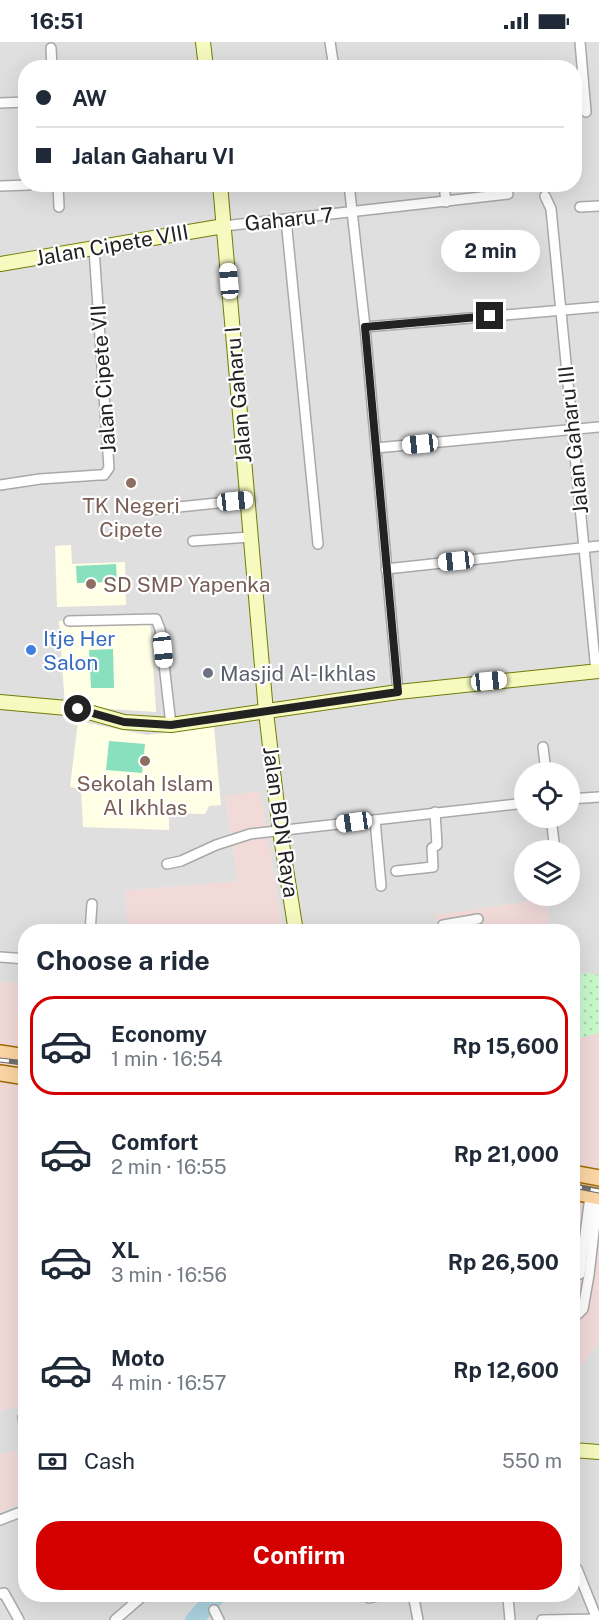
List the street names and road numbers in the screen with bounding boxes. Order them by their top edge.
street label: Gaharu 7 [244,202,334,236]
street label: Jalan Cipete VIII [34,219,190,271]
street label: Jalan Cipete VII [85,304,121,454]
street label: Jalan Gaharu I [220,326,256,464]
street label: Jalan Gaharu III [553,365,593,515]
street label: Jalan BDN Raya [258,745,304,899]

